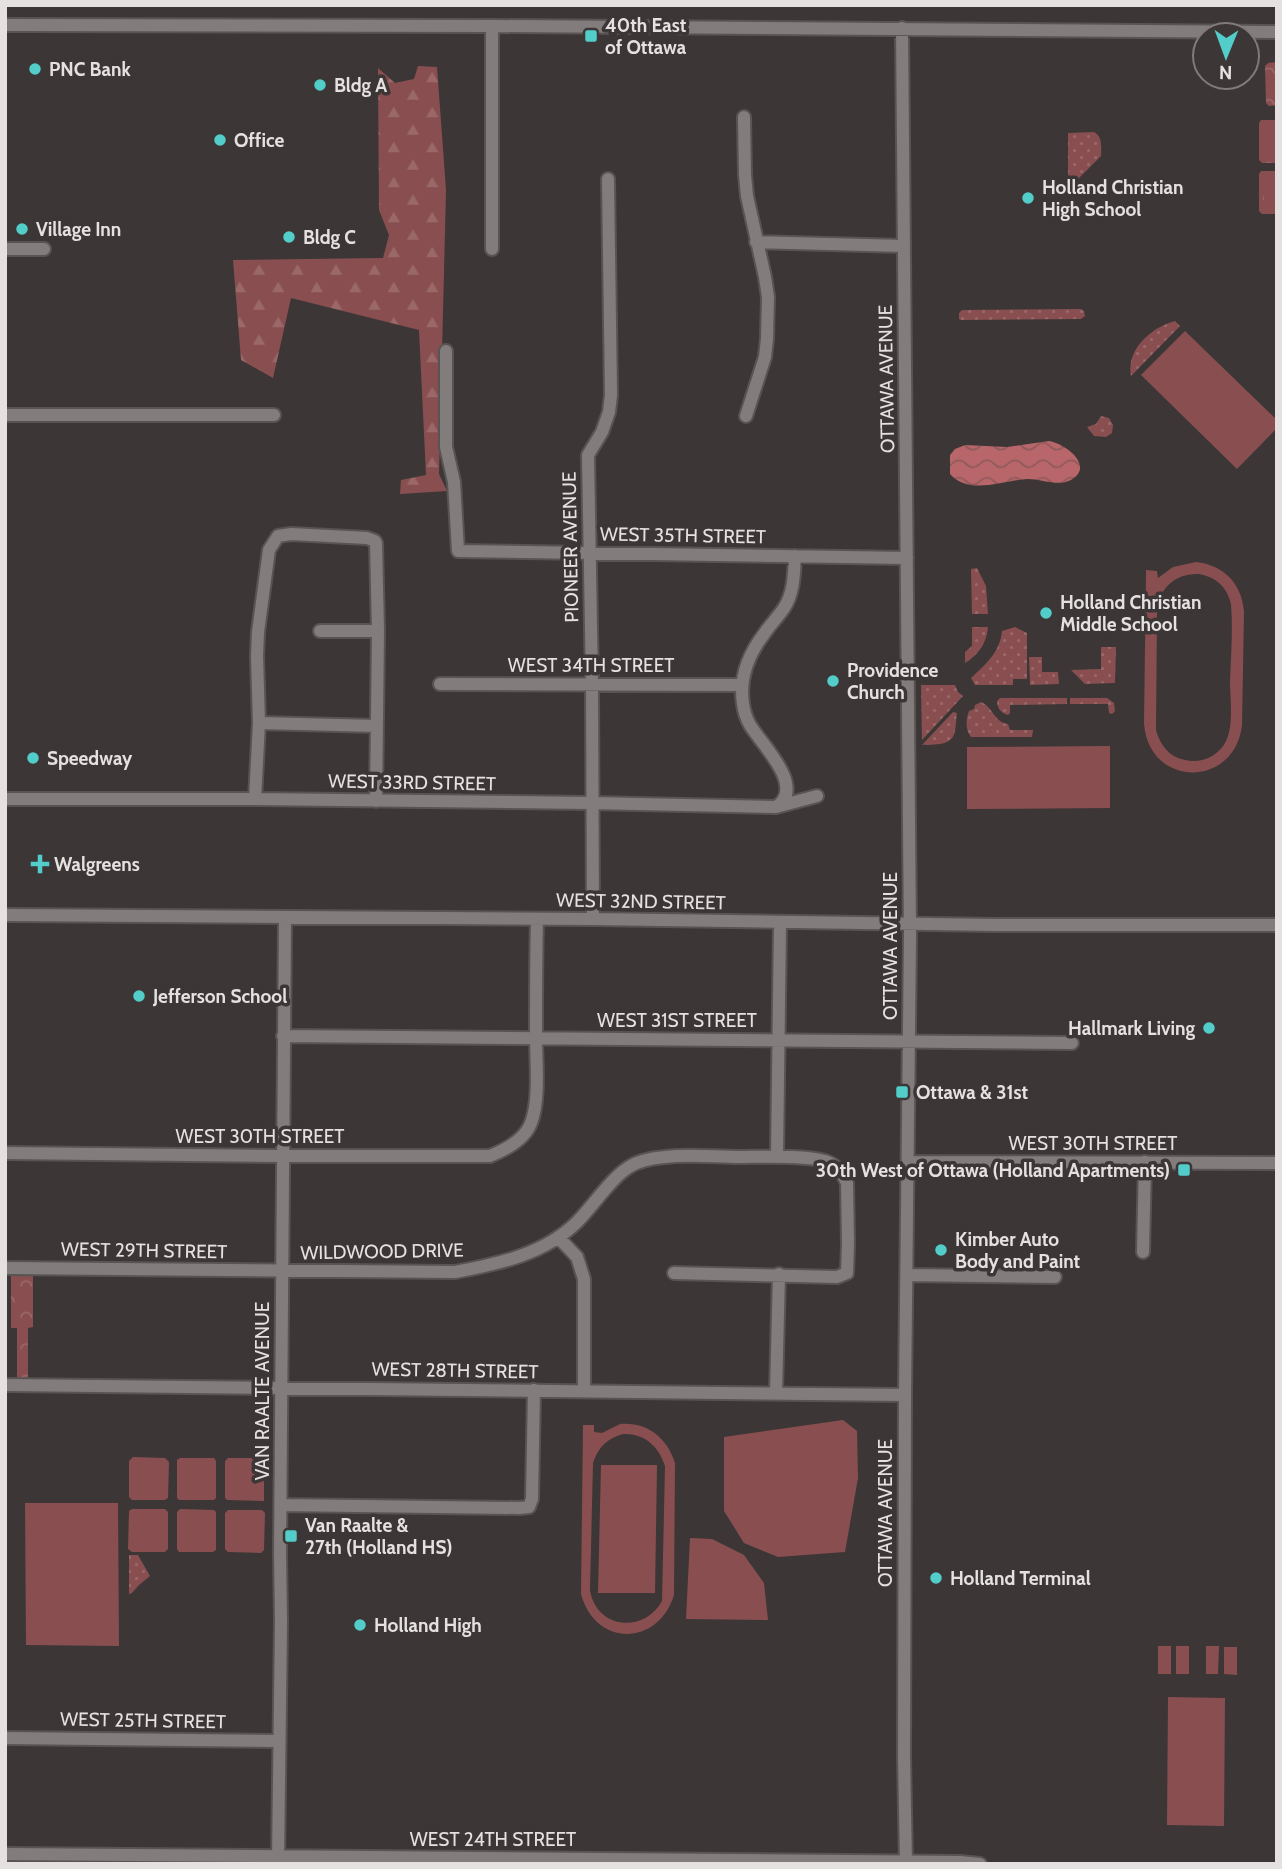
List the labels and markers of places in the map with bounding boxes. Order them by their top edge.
place label: 40th East of Ottawa [605,14,687,59]
marker: 40th East of Ottawa [583,28,599,44]
place label: PNC Bank [49,58,131,81]
marker: PNC Bank [27,61,43,77]
place label: Bldg A [334,74,387,97]
marker: Bldg A [312,77,328,93]
place label: Office [234,129,285,152]
marker: Office [212,132,228,148]
place label: Holland Christian High School [1042,176,1183,221]
marker: Holland Christian High School [1020,190,1036,206]
place label: Village Inn [36,218,121,241]
marker: Village Inn [14,221,30,237]
place label: Bldg C [303,226,356,249]
marker: Bldg C [281,229,297,245]
place label: Holland Christian Middle School [1060,591,1201,636]
marker: Holland Christian Middle School [1038,605,1054,621]
place label: Providence Church [847,659,939,704]
marker: Providence Church [825,673,841,689]
place label: Speedway [47,747,133,770]
marker: Speedway [25,750,41,766]
place label: Walgreens [54,853,140,876]
marker: Walgreens [32,856,48,872]
place label: Jefferson School [152,985,287,1008]
marker: Jefferson School [131,988,147,1004]
place label: Hallmark Living [1068,1017,1195,1040]
marker: Hallmark Living [1201,1020,1217,1036]
place label: Ottawa & 31st [916,1081,1029,1104]
marker: Ottawa & 31st [894,1084,910,1100]
place label: 30th West of Ottawa (Holland Apartments) [816,1159,1170,1182]
marker: 30th West of Ottawa (Holland Apartments) [1176,1162,1192,1178]
place label: Kimber Auto Body and Paint [955,1228,1081,1273]
marker: Kimber Auto Body and Paint [933,1242,949,1258]
place label: Van Raalte & 27th (Holland HS) [305,1514,453,1559]
marker: Van Raalte & 27th (Holland HS) [283,1528,299,1544]
place label: Holland Terminal [950,1567,1091,1590]
marker: Holland Terminal [928,1570,944,1586]
place label: Holland High [374,1614,482,1637]
marker: Holland High [352,1617,368,1633]

